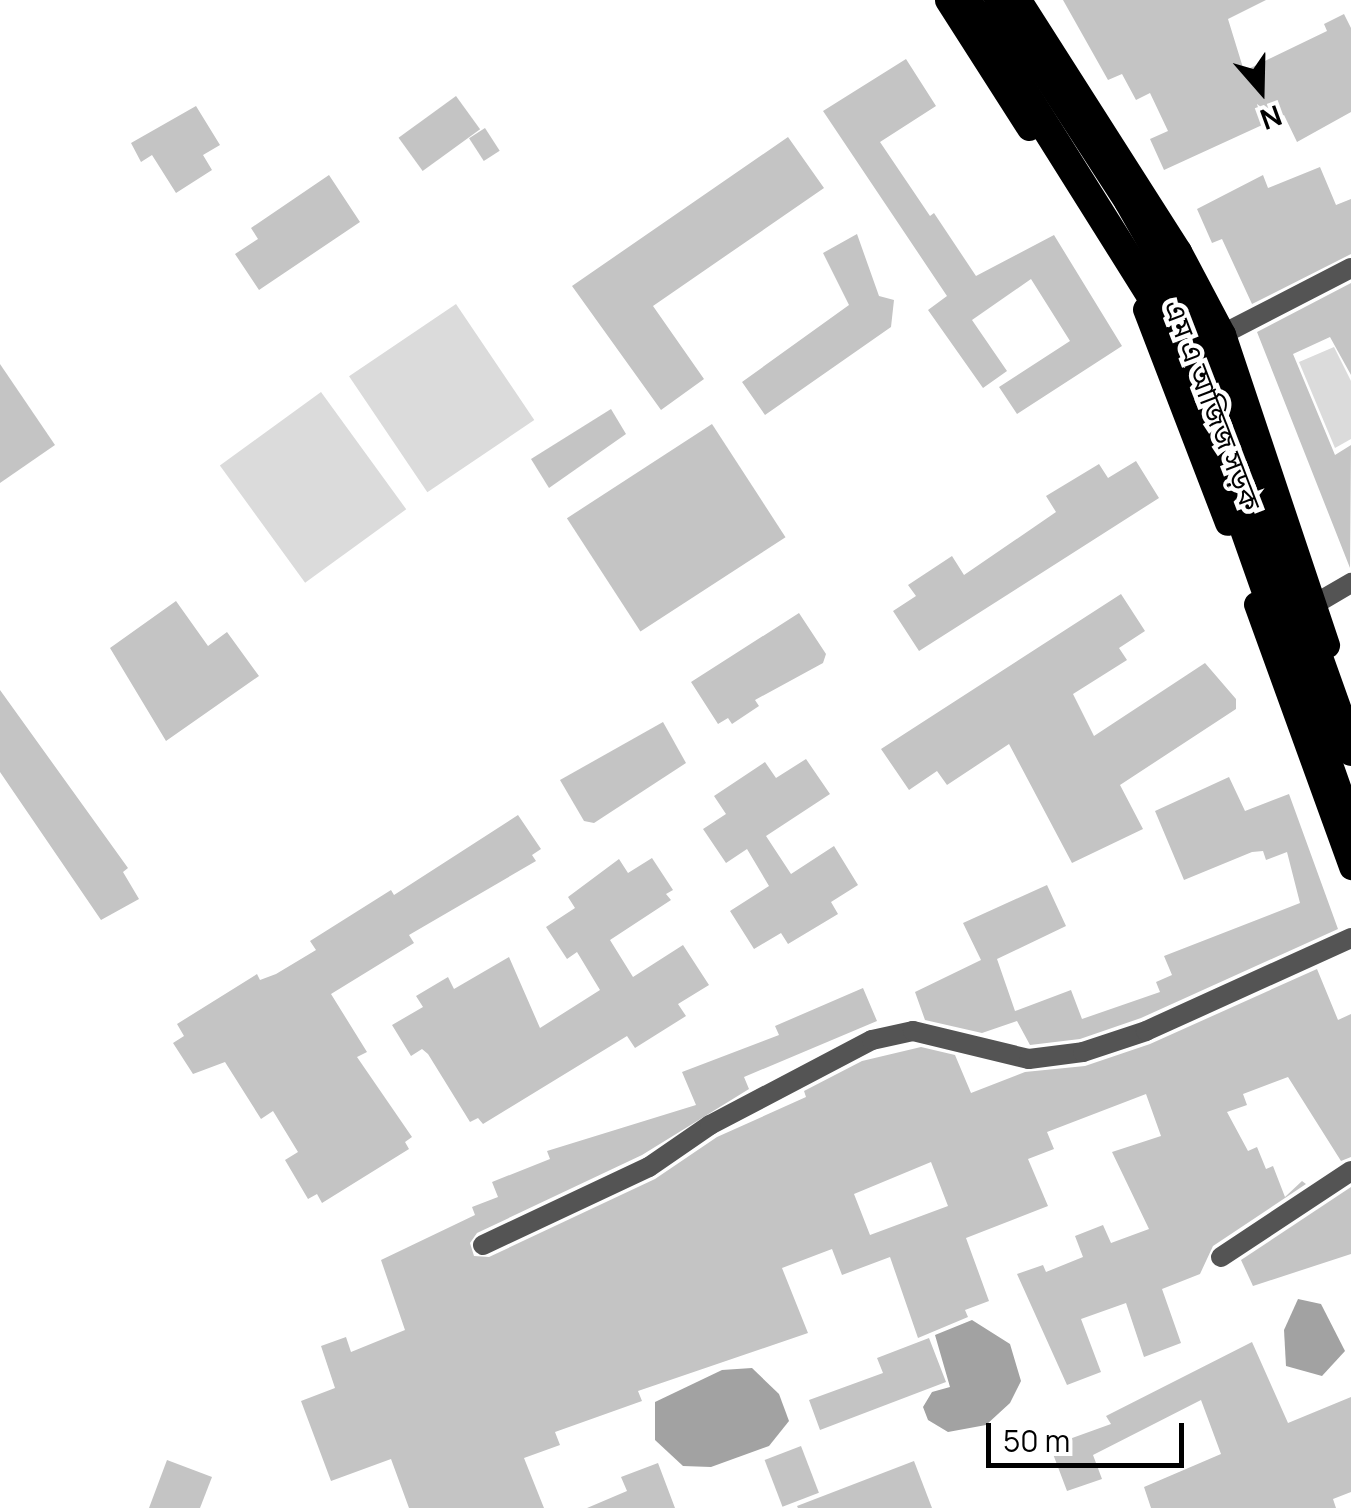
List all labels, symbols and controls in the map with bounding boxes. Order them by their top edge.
north arrow [1211,40,1311,140]
text: N [1255,97,1287,139]
street label: এম এ আজিজ সড়ক [1157,295,1269,515]
scale bar [991,1403,1188,1465]
text: 50 m [1003,1420,1070,1461]

